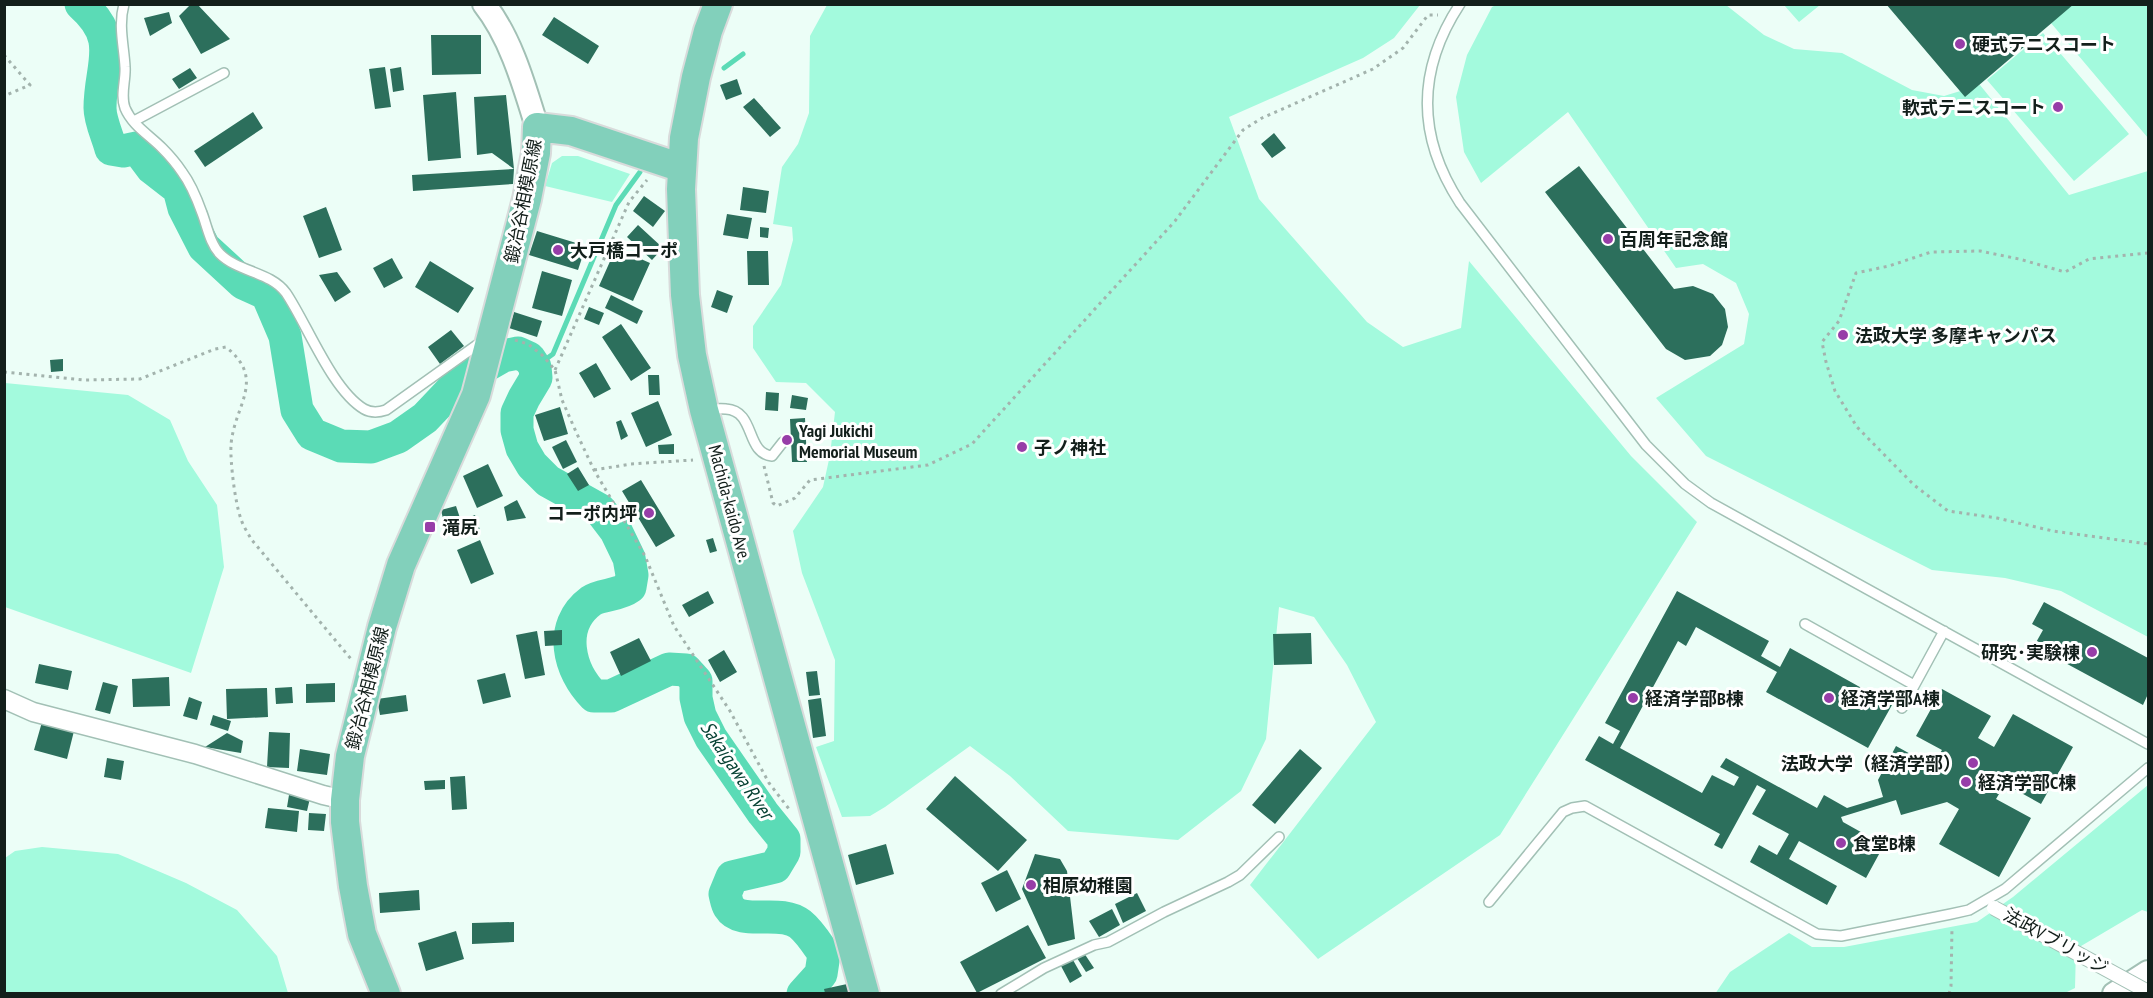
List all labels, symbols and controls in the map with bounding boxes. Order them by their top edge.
place label: 硬式テニスコート [1972,33,2116,56]
marker: 硬式テニスコート [1953,37,1967,51]
place label: 軟式テニスコート [1902,96,2046,119]
marker: 軟式テニスコート [2051,100,2065,114]
street label: 鍛冶谷相模原線 [500,137,546,265]
place label: 百周年記念館 [1620,228,1728,251]
marker: 百周年記念館 [1601,232,1615,246]
place label: 大戸橋コーポ [570,239,678,262]
marker: 大戸橋コーポ [551,243,565,257]
place label: 法政大学 多摩キャンパス [1855,324,2057,347]
marker: 法政大学 多摩キャンパス [1836,328,1850,342]
place label: Yagi Jukichi Memorial Museum [798,419,917,463]
marker: Yagi Jukichi Memorial Museum [780,433,794,447]
place label: 子ノ神社 [1034,436,1106,459]
marker: 子ノ神社 [1015,440,1029,454]
street label: Machida-kaido Ave. [703,442,757,564]
place label: コーポ内坪 [547,502,637,525]
marker: コーポ内坪 [642,506,656,520]
place label: 滝尻 [442,516,478,539]
marker: 滝尻 [423,520,437,534]
street label: 鍛冶谷相模原線 [341,624,393,752]
place label: 研究･実験棟 [1981,641,2080,664]
marker: 研究･実験棟 [2085,645,2099,659]
place label: 経済学部B棟 [1645,687,1744,710]
place label: 経済学部A棟 [1841,687,1940,710]
marker: 経済学部B棟 [1626,691,1640,705]
marker: 経済学部A棟 [1822,691,1836,705]
water label: Sakaigawa River [695,716,781,826]
place label: 法政大学（経済学部） [1781,752,1961,775]
marker: 法政大学（経済学部） [1966,756,1980,770]
place label: 経済学部C棟 [1978,771,2076,794]
marker: 経済学部C棟 [1959,775,1973,789]
place label: 食堂B棟 [1853,832,1916,855]
marker: 食堂B棟 [1834,836,1848,850]
place label: 相原幼稚園 [1043,874,1133,897]
marker: 相原幼稚園 [1024,878,1038,892]
street label: 法政Vブリッジ [2000,903,2112,979]

